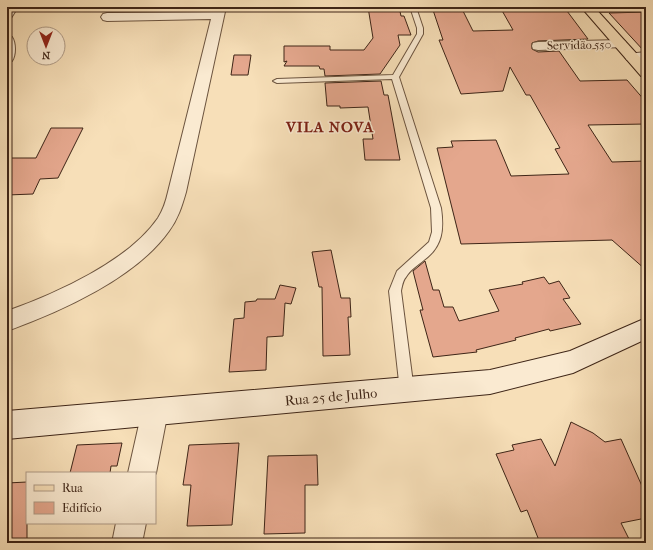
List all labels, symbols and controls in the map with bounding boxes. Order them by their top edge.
north arrow [26,26,66,66]
street label: Servidão 550 [547,37,611,53]
text: N [41,49,50,62]
district label: VILA NOVA [285,118,374,136]
street label: Rua 25 de Julho [284,384,378,410]
legend [26,472,156,524]
text: Rua [62,481,83,495]
text: Edifício [62,501,102,515]

